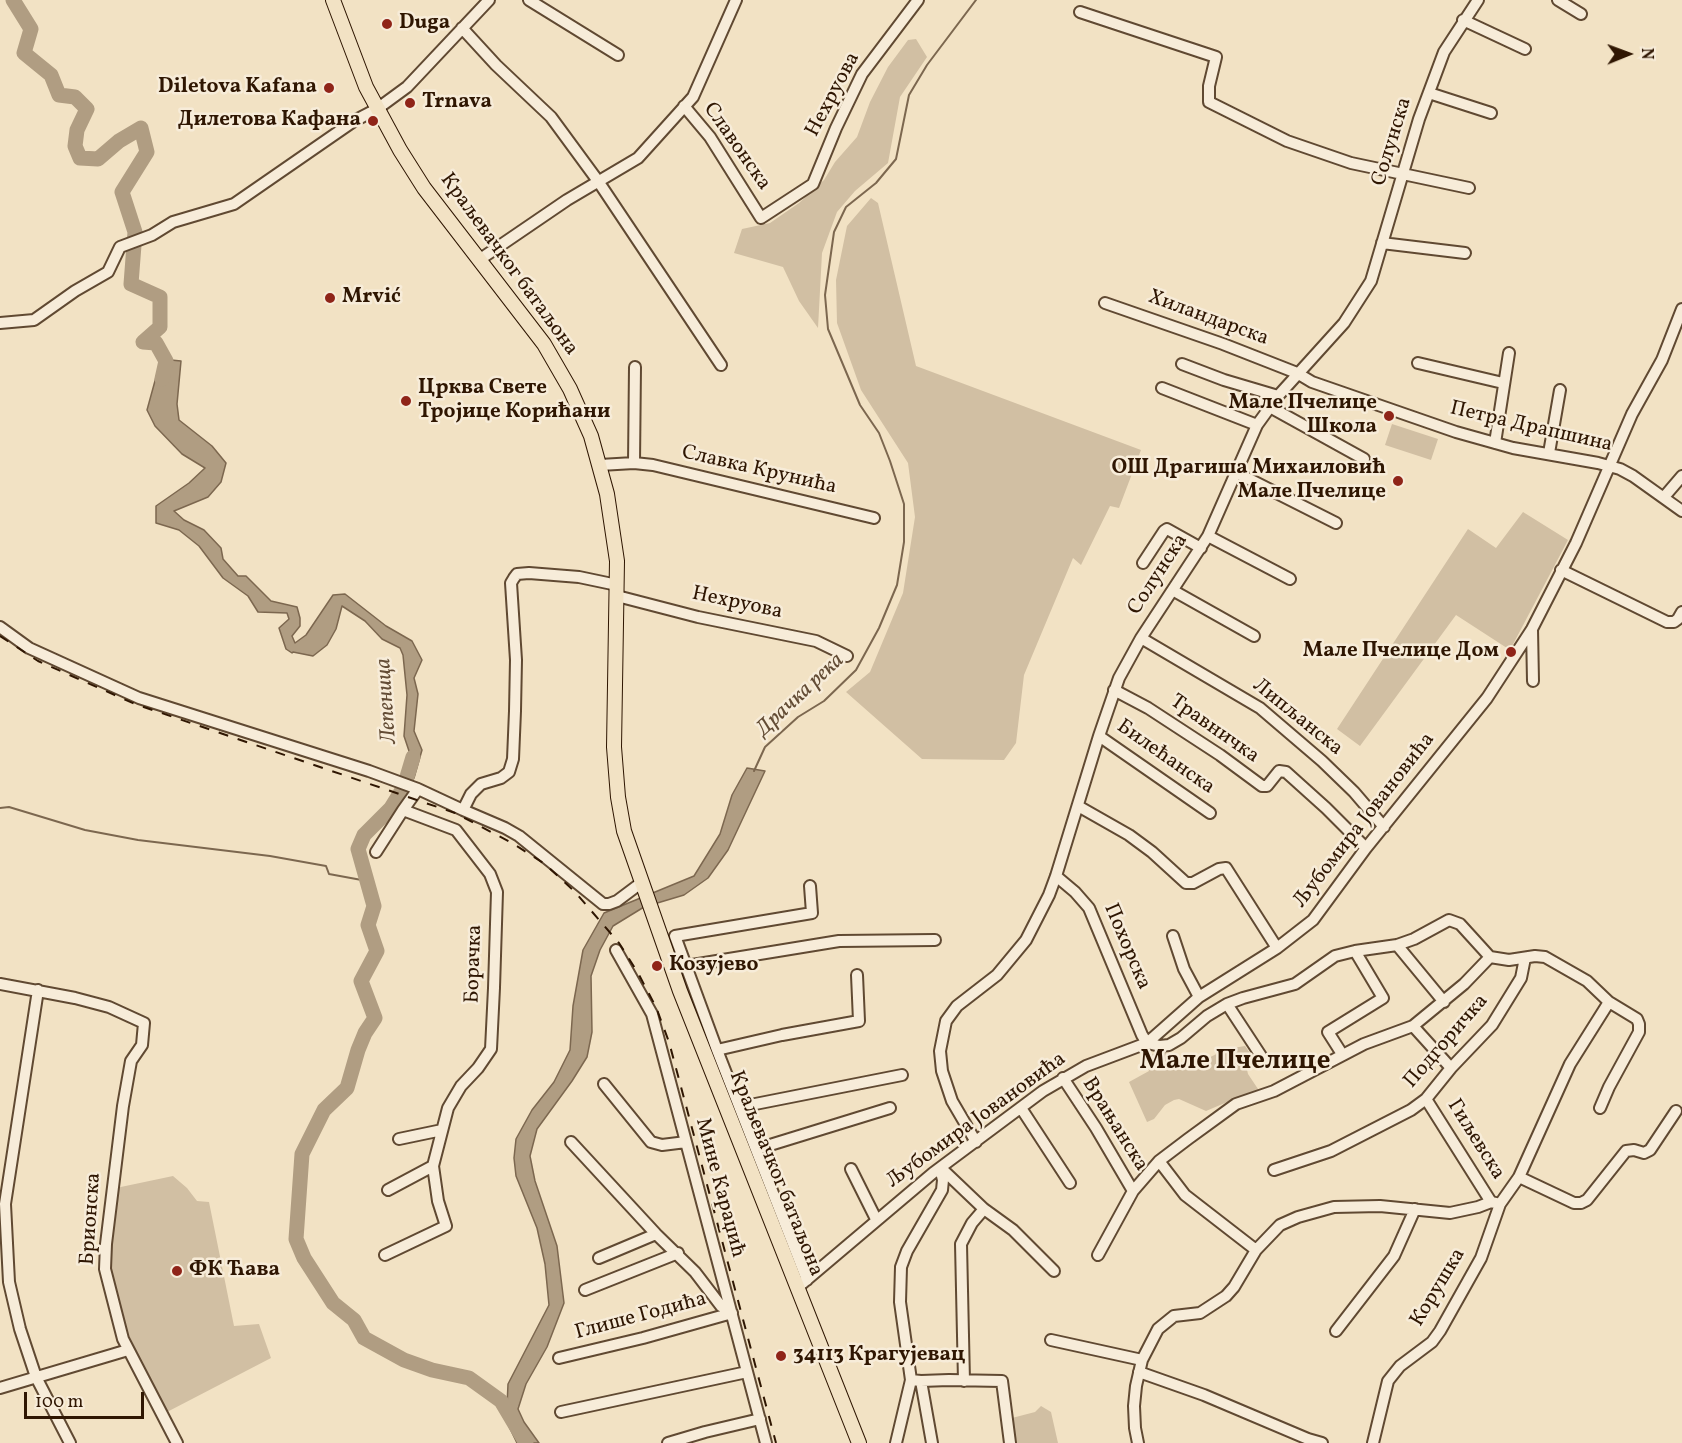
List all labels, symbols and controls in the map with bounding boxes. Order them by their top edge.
place label: Duga [399,11,450,37]
marker: Duga [380,17,394,31]
north arrow [1598,24,1658,84]
street label: Нехруова [801,48,867,142]
text: N [1635,48,1657,60]
place label: Diletova Kafana [158,75,317,101]
marker: Diletova Kafana [322,81,336,95]
place label: Trnava [422,90,492,116]
street label: Солунска [1368,95,1418,189]
marker: Trnava [403,96,417,110]
street label: Славонска [697,98,775,196]
place label: Дилетова Кафана [178,108,361,134]
marker: Дилетова Кафана [366,114,380,128]
street label: Краљевачког батаљона [433,169,583,361]
place label: Mrvić [342,285,401,311]
street label: Хиландарска [1144,286,1272,352]
marker: Mrvić [323,291,337,305]
place label: Црква Свете Тројице Корићани [418,376,610,426]
place label: Мале Пчелице Школа [1229,391,1377,441]
marker: Црква Свете Тројице Корићани [399,394,413,408]
street label: Петра Драпшина [1447,397,1615,459]
marker: Мале Пчелице Школа [1382,409,1396,423]
street label: Славка Крунића [679,441,839,501]
place label: ОШ Драгиша Михаиловић Мале Пчелице [1111,456,1386,506]
marker: ОШ Драгиша Михаиловић Мале Пчелице [1391,474,1405,488]
street label: Солунска [1124,530,1194,620]
street label: Нехруова [689,582,785,626]
place label: Мале Пчелице Дом [1303,639,1499,665]
marker: Мале Пчелице Дом [1504,645,1518,659]
water label: Драчка река [751,649,851,743]
water label: Лепеница [372,657,404,745]
street label: Липљанска [1247,674,1347,762]
street label: Травничка [1165,690,1263,770]
street label: Билећанска [1111,715,1219,801]
street label: Љубомира Јовановића [1289,728,1441,914]
street label: Похорска [1097,900,1155,994]
street label: Борачка [461,924,489,1004]
place label: Козујево [669,953,758,979]
marker: Козујево [650,959,664,973]
street label: Подгоричка [1399,990,1495,1094]
street label: Љубомира Јовановића [882,1047,1072,1195]
district label: Мале Пчелице [1140,1047,1330,1079]
street label: Краљевачког батаљона [722,1068,828,1280]
street label: Врањанска [1075,1073,1153,1177]
street label: Гиљевска [1440,1095,1510,1185]
street label: Мине Караџић [688,1115,750,1261]
street label: Брионска [76,1172,108,1266]
street label: Корушка [1406,1244,1472,1332]
place label: ФК Ћава [189,1258,280,1284]
marker: ФК Ћава [170,1264,184,1278]
street label: Глише Годића [572,1287,710,1347]
place label: 34113 Крагујевац [793,1343,965,1369]
marker: 34113 Крагујевац [774,1349,788,1363]
scale bar [27,1380,147,1418]
text: 100 m [35,1390,84,1415]

